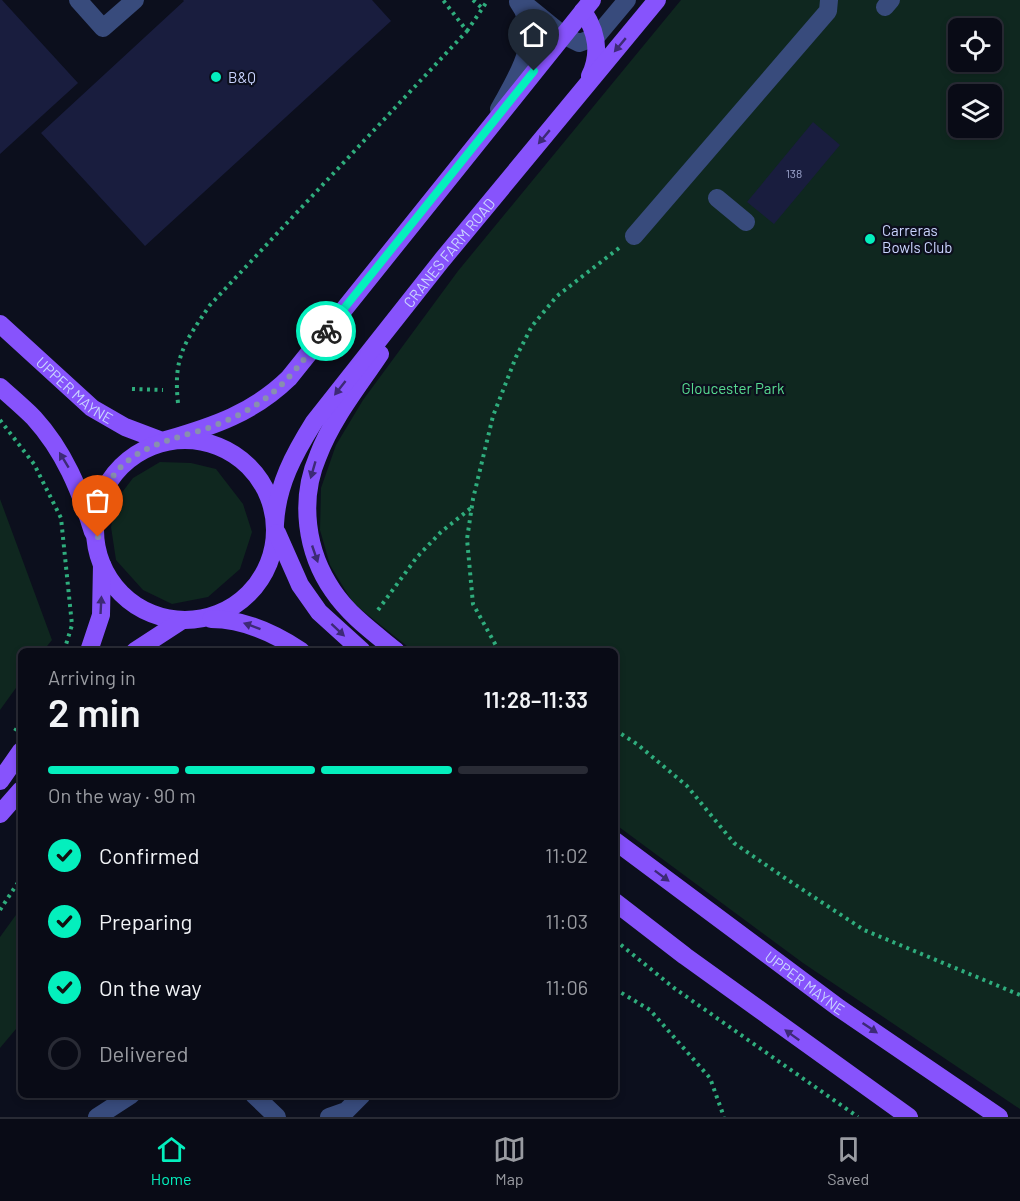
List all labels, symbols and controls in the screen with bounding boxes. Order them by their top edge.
pin [508,9,559,71]
icon: home [517,18,550,51]
map controls [948,18,1002,138]
button: locate [948,18,1002,72]
one-way arrow [614,37,627,53]
place label: B&Q [228,68,256,86]
marker: B&Q [209,70,223,84]
button: layers [948,84,1002,138]
one-way arrow [538,129,551,144]
house number: 138 [786,166,802,180]
street label: CRANES FARM ROAD [399,194,499,311]
place label: Carreras Bowls Club [882,221,953,256]
marker: Carreras Bowls Club [863,232,877,246]
courier [296,301,356,361]
icon: bike [310,315,343,348]
street label: UPPER MAYNE [33,353,116,427]
park label: Gloucester Park [682,379,785,397]
one-way arrow [333,380,346,396]
one-way arrow [59,451,69,468]
one-way arrow [308,462,317,480]
pin [72,475,123,537]
icon: bag [81,484,114,517]
one-way arrow [311,545,321,563]
one-way arrow [97,596,106,615]
one-way arrow [243,621,261,631]
one-way arrow [330,623,345,637]
text: Arriving in [48,665,136,689]
text: 11:28–11:33 [484,686,588,712]
text: 2 min [48,688,141,735]
text: On the way · 90 m [48,783,196,807]
icon: check [48,839,81,872]
text: Confirmed [99,842,199,868]
text: 11:02 [545,843,588,867]
one-way arrow [654,869,669,881]
icon: check [48,905,81,938]
text: Preparing [99,908,192,934]
text: 11:03 [546,909,588,933]
street label: UPPER MAYNE [762,947,848,1018]
icon: check [48,971,81,1004]
text: On the way [99,974,202,1000]
text: 11:06 [546,975,588,999]
one-way arrow [861,1023,878,1034]
one-way arrow [785,1029,800,1041]
text: Delivered [99,1040,188,1066]
tab: Home [151,1133,192,1188]
tab: Map [493,1133,526,1188]
tab: Saved [827,1133,869,1188]

